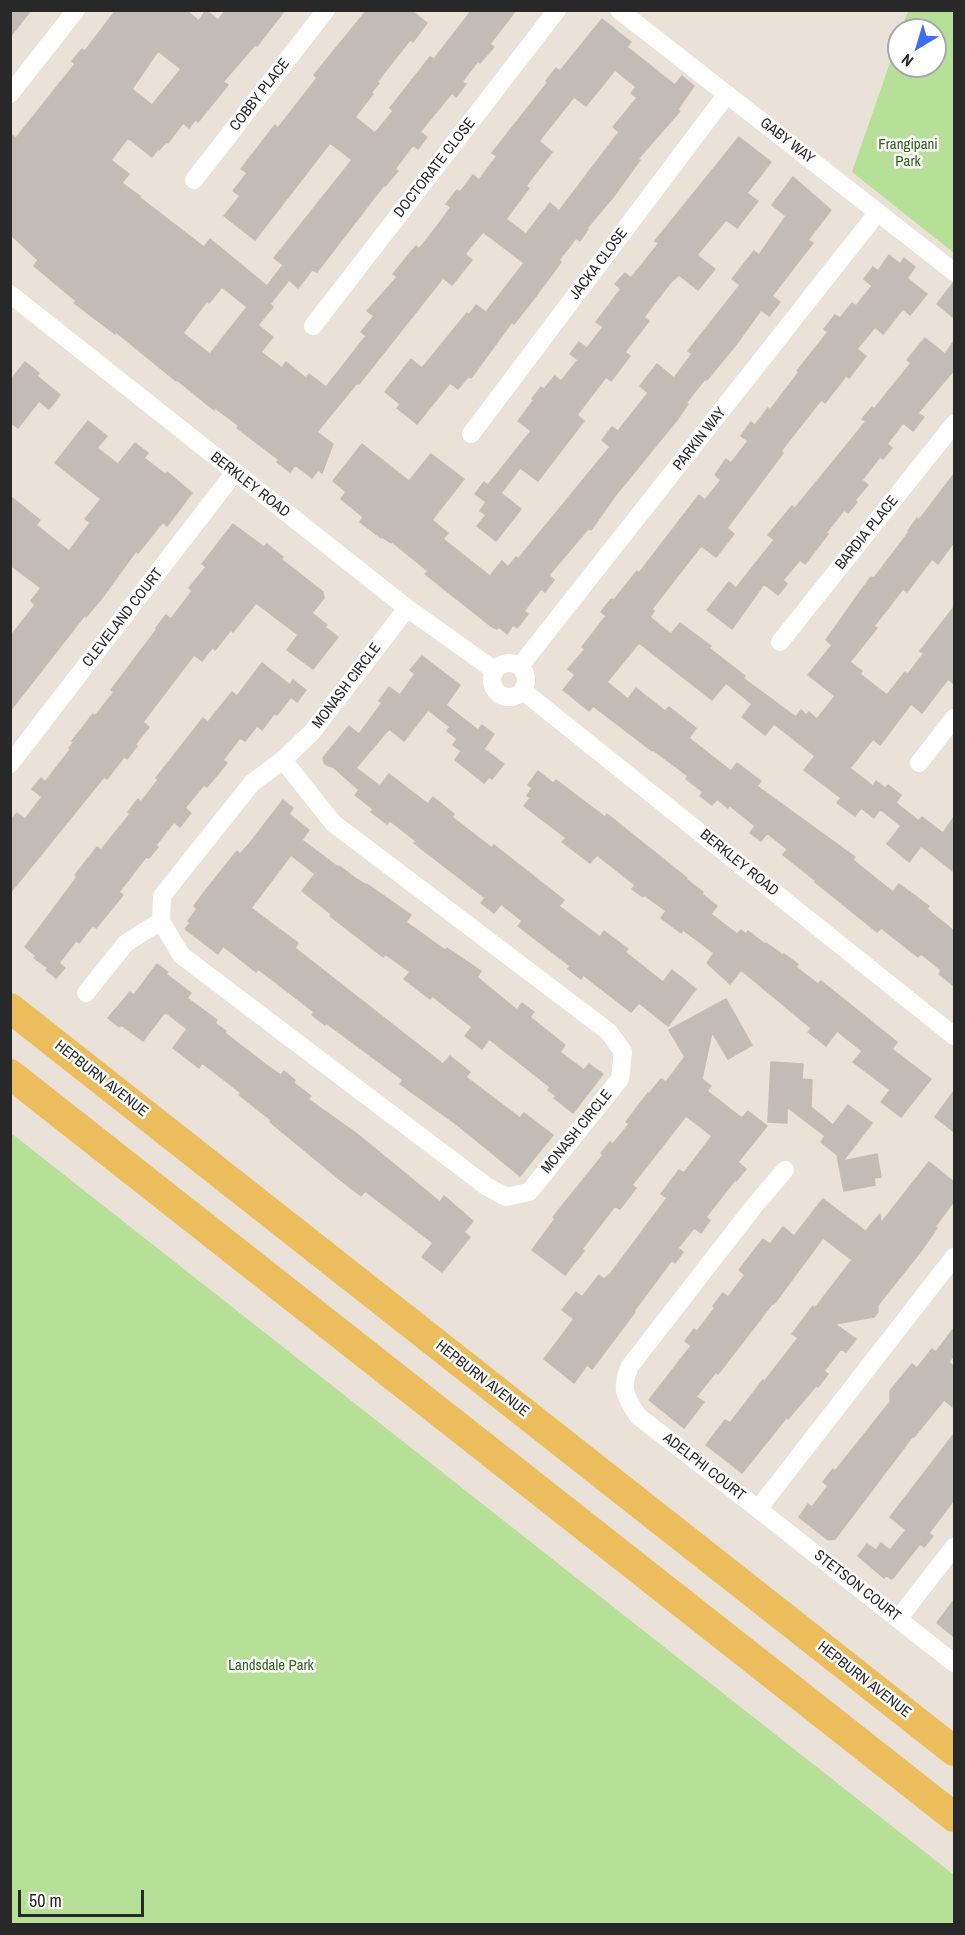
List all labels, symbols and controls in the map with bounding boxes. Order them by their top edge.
north arrow [887,18,947,78]
text: N [897,49,918,72]
street label: COBBY PLACE [226,55,294,135]
street label: GABY WAY [756,114,818,168]
street label: DOCTORATE CLOSE [391,115,479,221]
park label: Frangipani Park [878,136,938,171]
street label: JACKA CLOSE [566,225,632,303]
street label: PARKIN WAY [670,404,730,474]
street label: BERKLEY ROAD [207,448,293,522]
street label: BARDIA PLACE [832,493,902,573]
street label: CLEVELAND COURT [79,565,167,671]
street label: MONASH CIRCLE [309,640,385,732]
street label: BERKLEY ROAD [696,826,782,900]
street label: HEPBURN AVENUE [51,1037,151,1121]
street label: MONASH CIRCLE [538,1087,616,1177]
street label: HEPBURN AVENUE [432,1337,532,1421]
street label: ADELPHI COURT [659,1429,749,1505]
street label: STETSON COURT [810,1547,904,1625]
street label: HEPBURN AVENUE [814,1638,914,1722]
park label: Landsdale Park [228,1657,314,1675]
scale bar [21,1878,147,1916]
text: 50 m [29,1888,62,1913]

